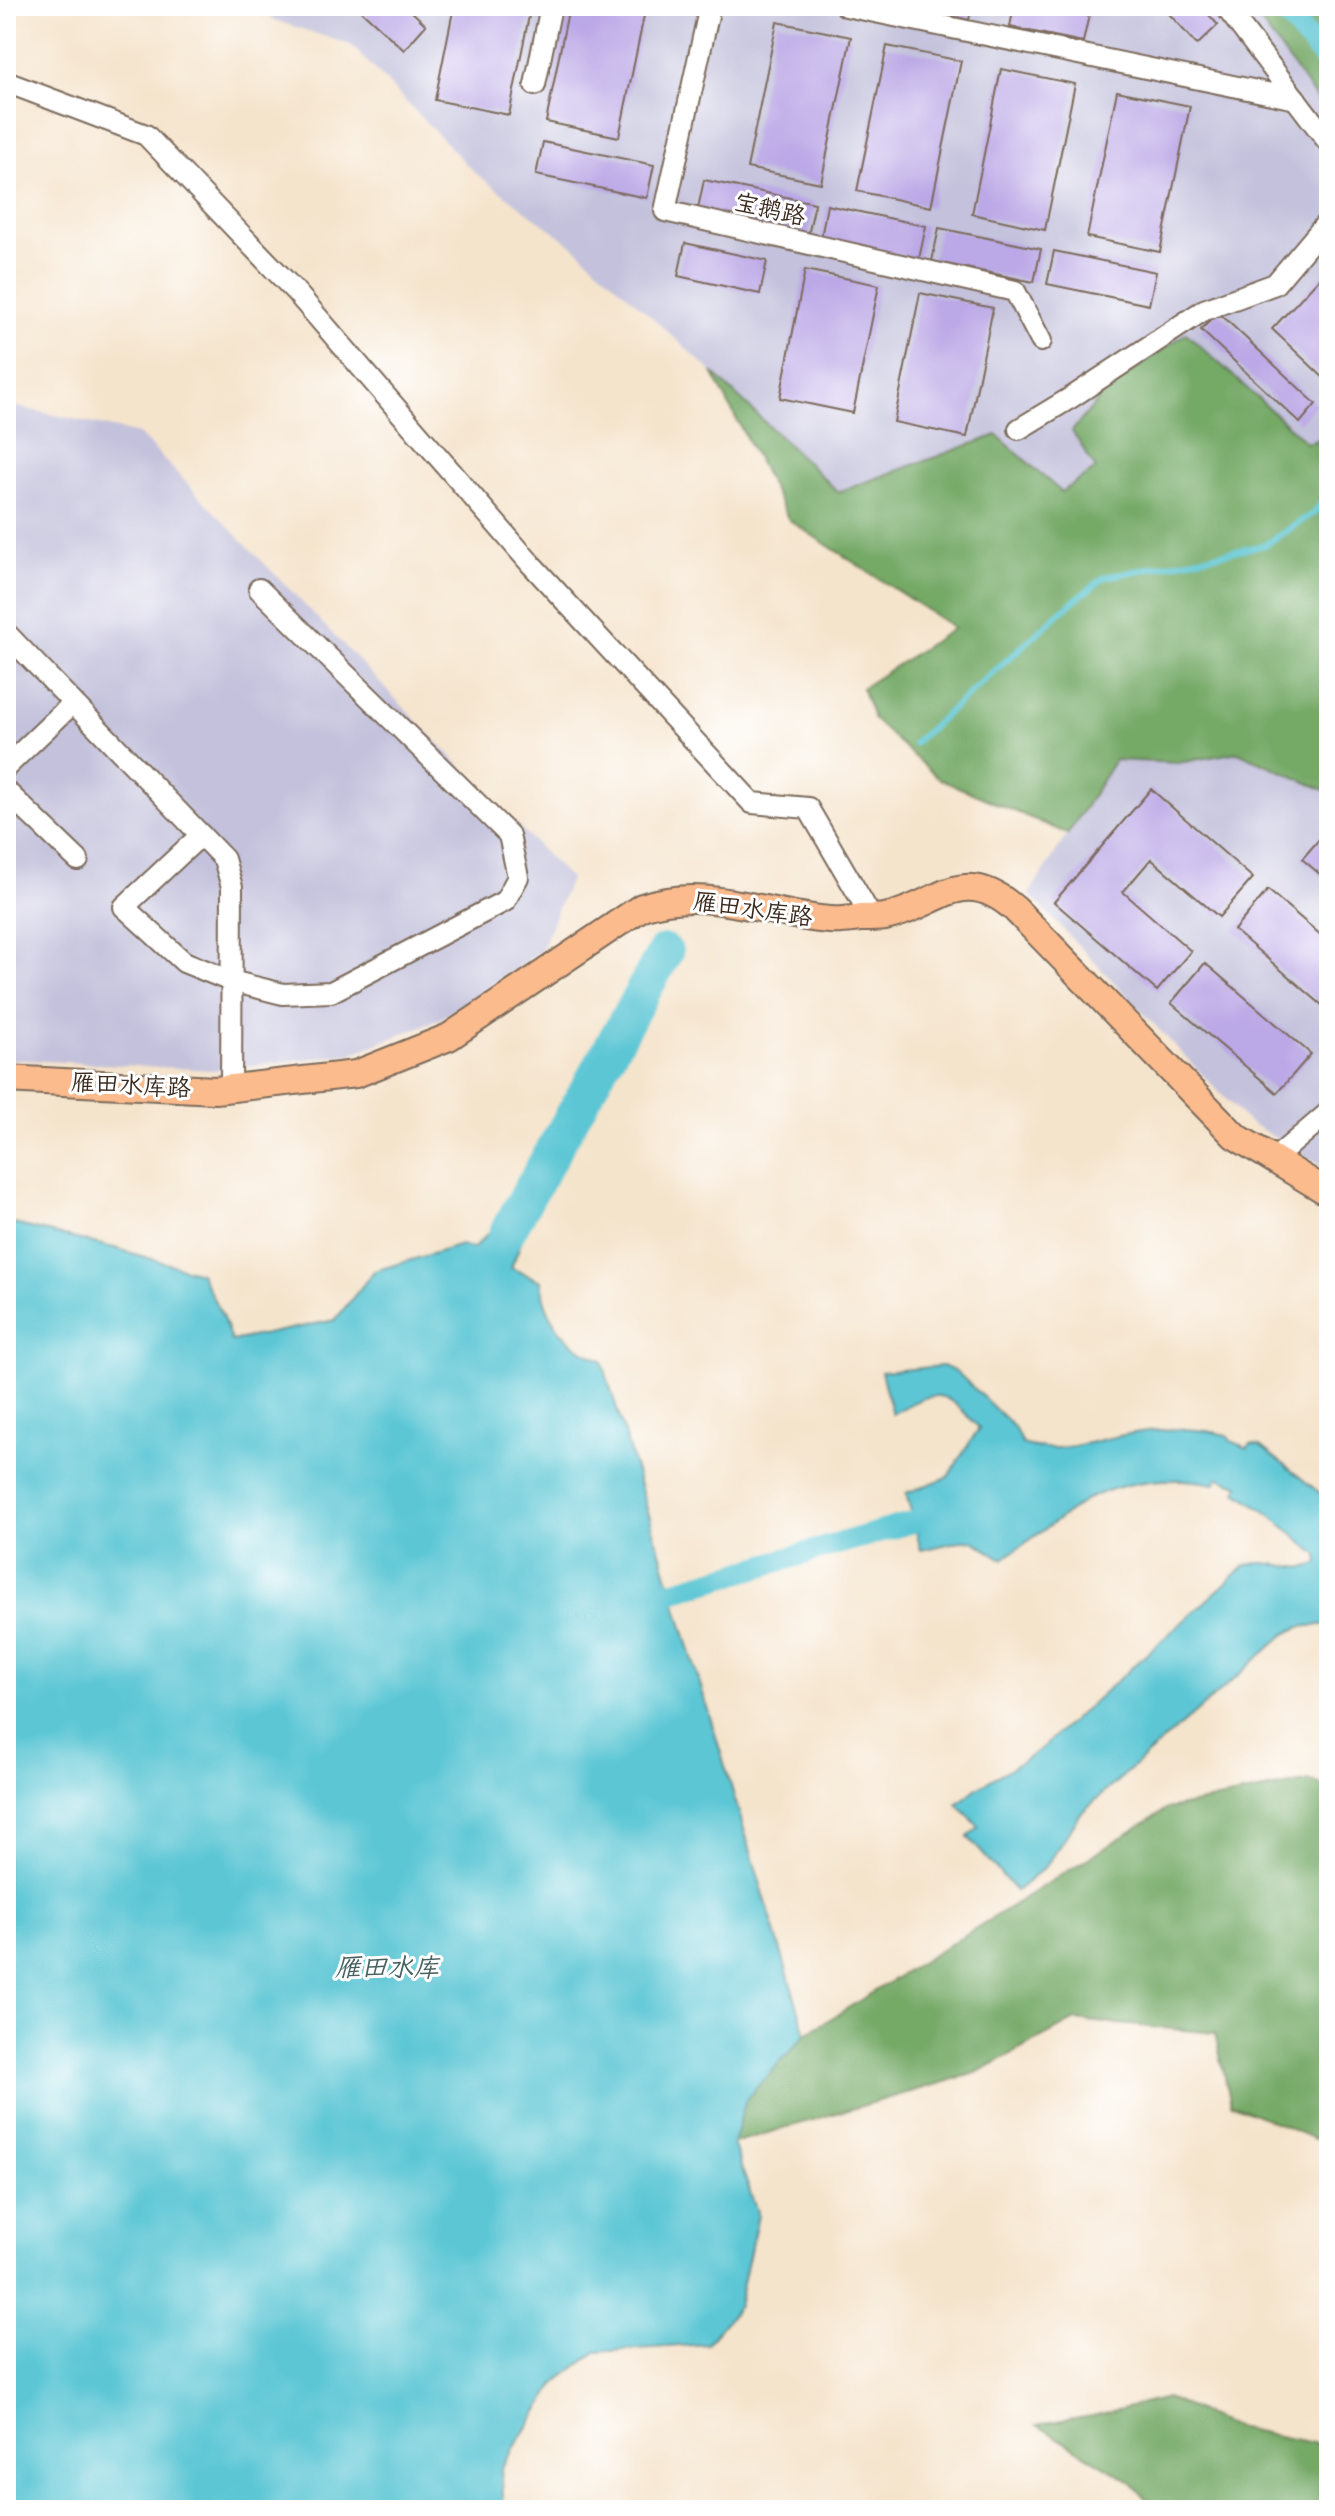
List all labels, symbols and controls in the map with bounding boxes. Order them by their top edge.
street label: 宝鹅路 [732,187,808,231]
street label: 雁田水库路 [692,887,814,931]
street label: 雁田水库路 [70,1068,192,1102]
water label: 雁田水库 [335,1953,441,1983]

